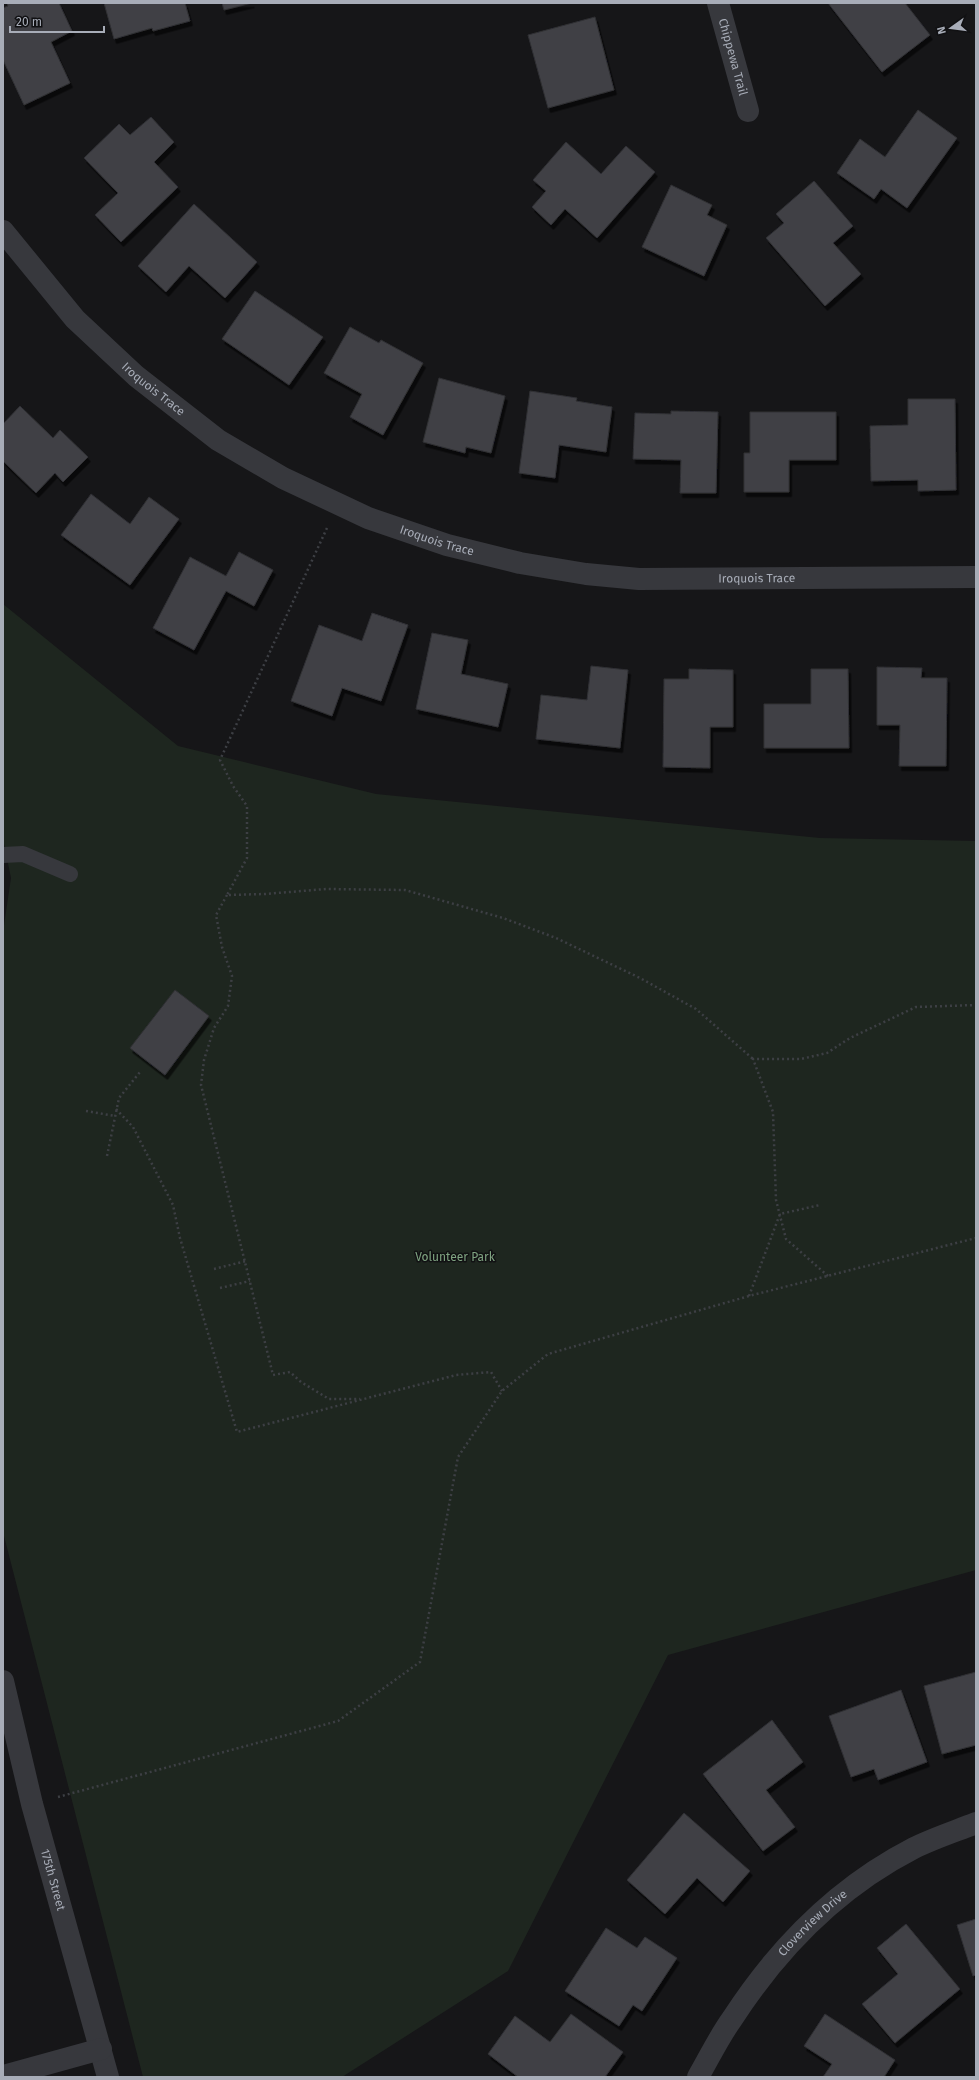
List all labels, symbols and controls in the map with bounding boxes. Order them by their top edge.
scale bar [10,8,104,34]
north arrow [931,8,971,48]
text: 20 m [16,15,42,29]
street label: Chippewa Trail [716,17,751,98]
text: N [935,25,949,35]
street label: Iroquois Trace [119,360,188,419]
street label: Iroquois Trace [398,522,475,558]
street label: Iroquois Trace [718,571,795,586]
park label: Volunteer Park [415,1250,496,1264]
street label: 175th Street [38,1847,69,1913]
street label: Cloverview Drive [775,1887,850,1959]

